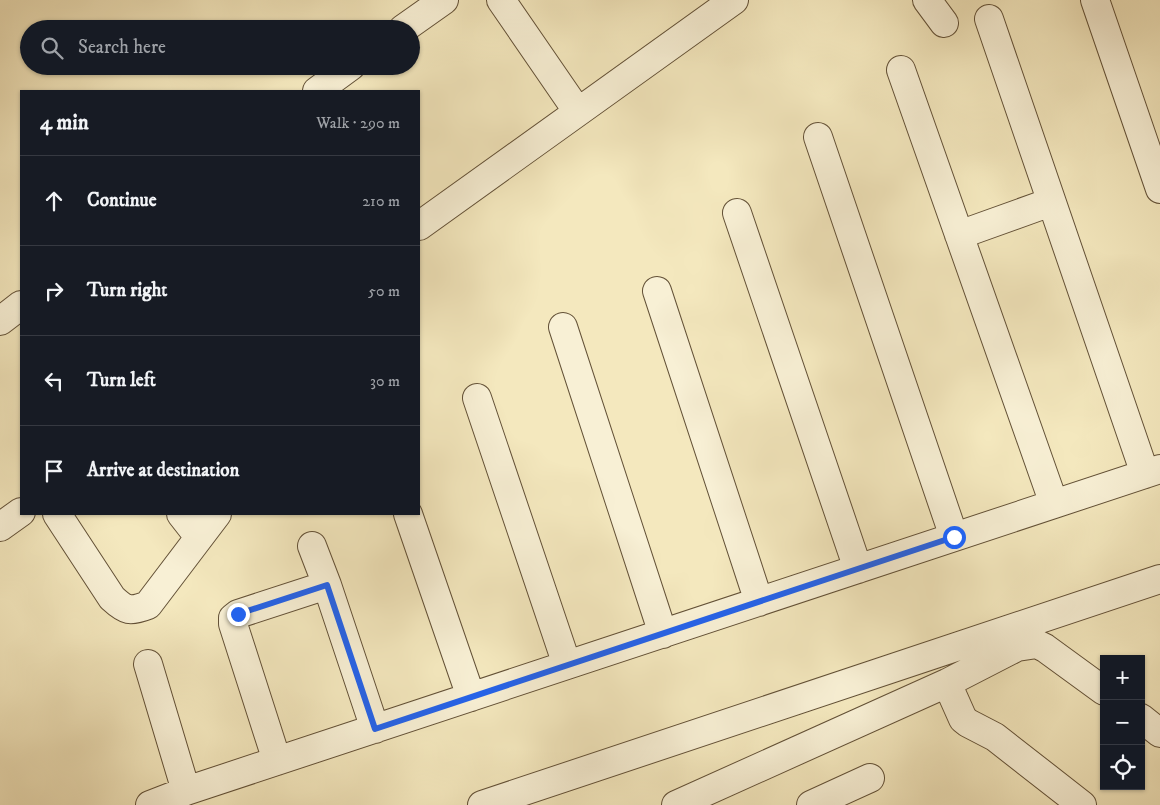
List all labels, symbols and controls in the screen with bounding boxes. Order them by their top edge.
search box [20,20,420,75]
icon: search [38,34,66,62]
text: Search here [78,36,166,59]
text: 4 min [40,110,89,136]
text: Walk · 290 m [316,113,400,133]
icon: ahead [40,187,68,215]
text: Continue [87,189,157,212]
text: 210 m [362,191,400,211]
icon: right [40,277,68,305]
text: Turn right [87,279,167,302]
text: 50 m [368,281,400,301]
icon: left [40,367,68,395]
text: Turn left [87,369,156,392]
text: 30 m [370,371,400,391]
icon: arrive [40,457,68,485]
text: Arrive at destination [87,459,239,482]
route start [943,526,966,549]
route end [227,603,250,626]
map controls [1100,655,1145,790]
button: + [1100,655,1145,700]
button: − [1100,700,1145,745]
button: locate [1100,745,1145,790]

